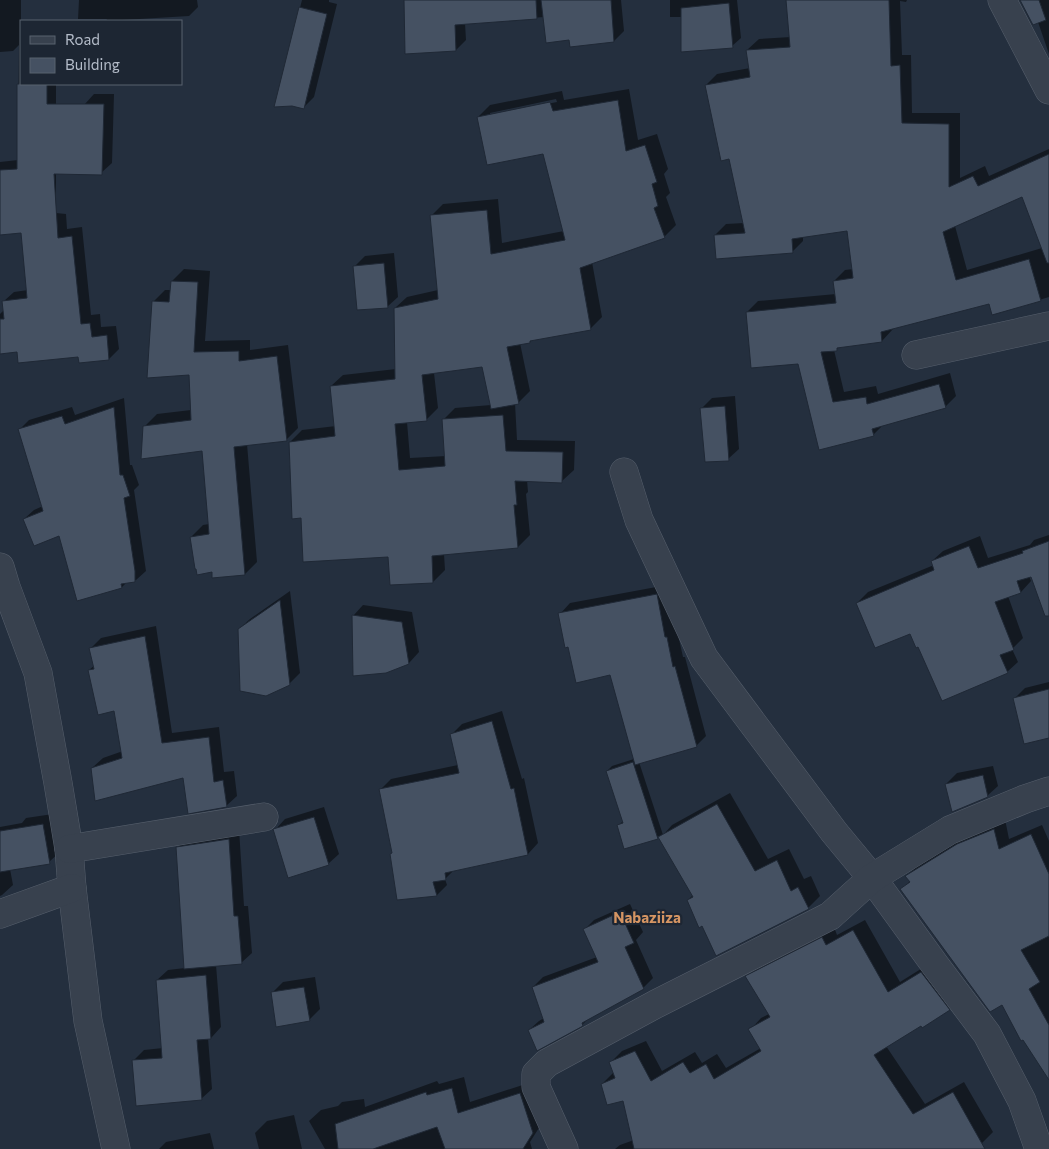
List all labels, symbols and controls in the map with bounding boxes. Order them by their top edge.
legend [20,20,182,85]
text: Road [65,30,100,48]
text: Building [65,55,120,73]
district label: Nabaziiza [613,908,681,926]

